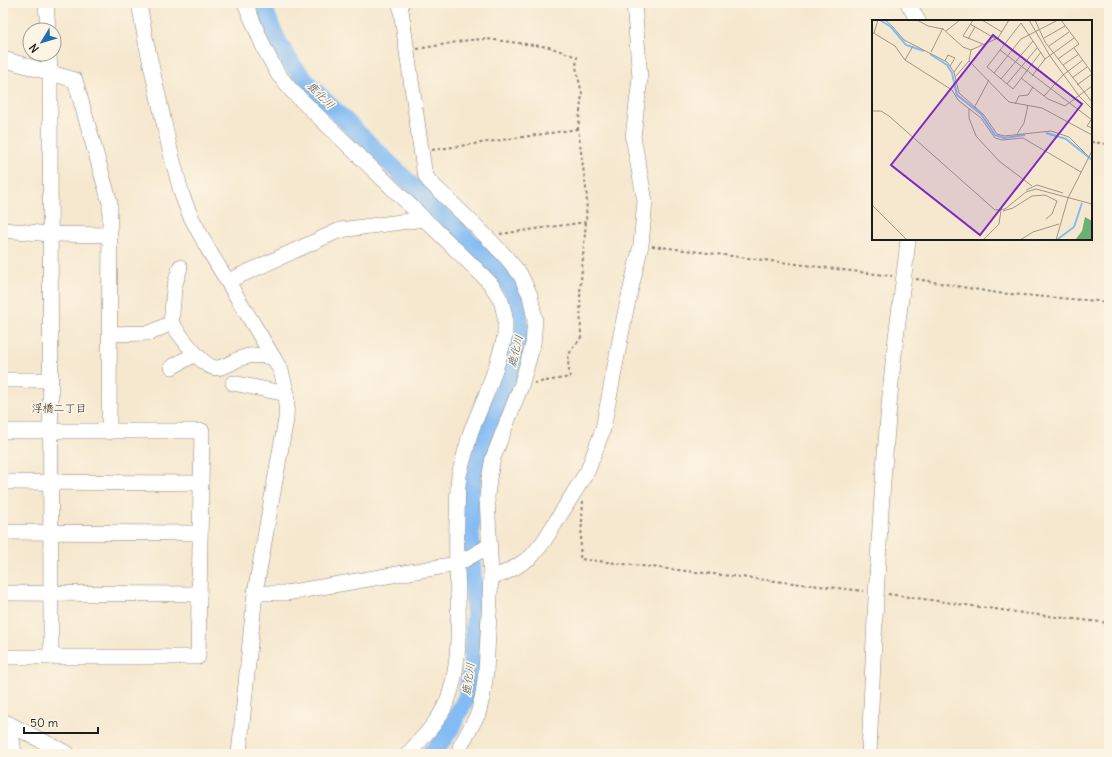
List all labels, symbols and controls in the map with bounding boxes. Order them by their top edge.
inset map [872,20,1092,240]
north arrow [22,22,62,62]
text: N [26,41,42,55]
water label: 鹿化川 [304,78,338,112]
water label: 鹿化川 [504,333,526,369]
district label: 浮橋二丁目 [32,401,87,415]
water label: 鹿化川 [459,662,477,696]
scale bar [24,709,98,735]
text: 50 m [30,715,59,730]

